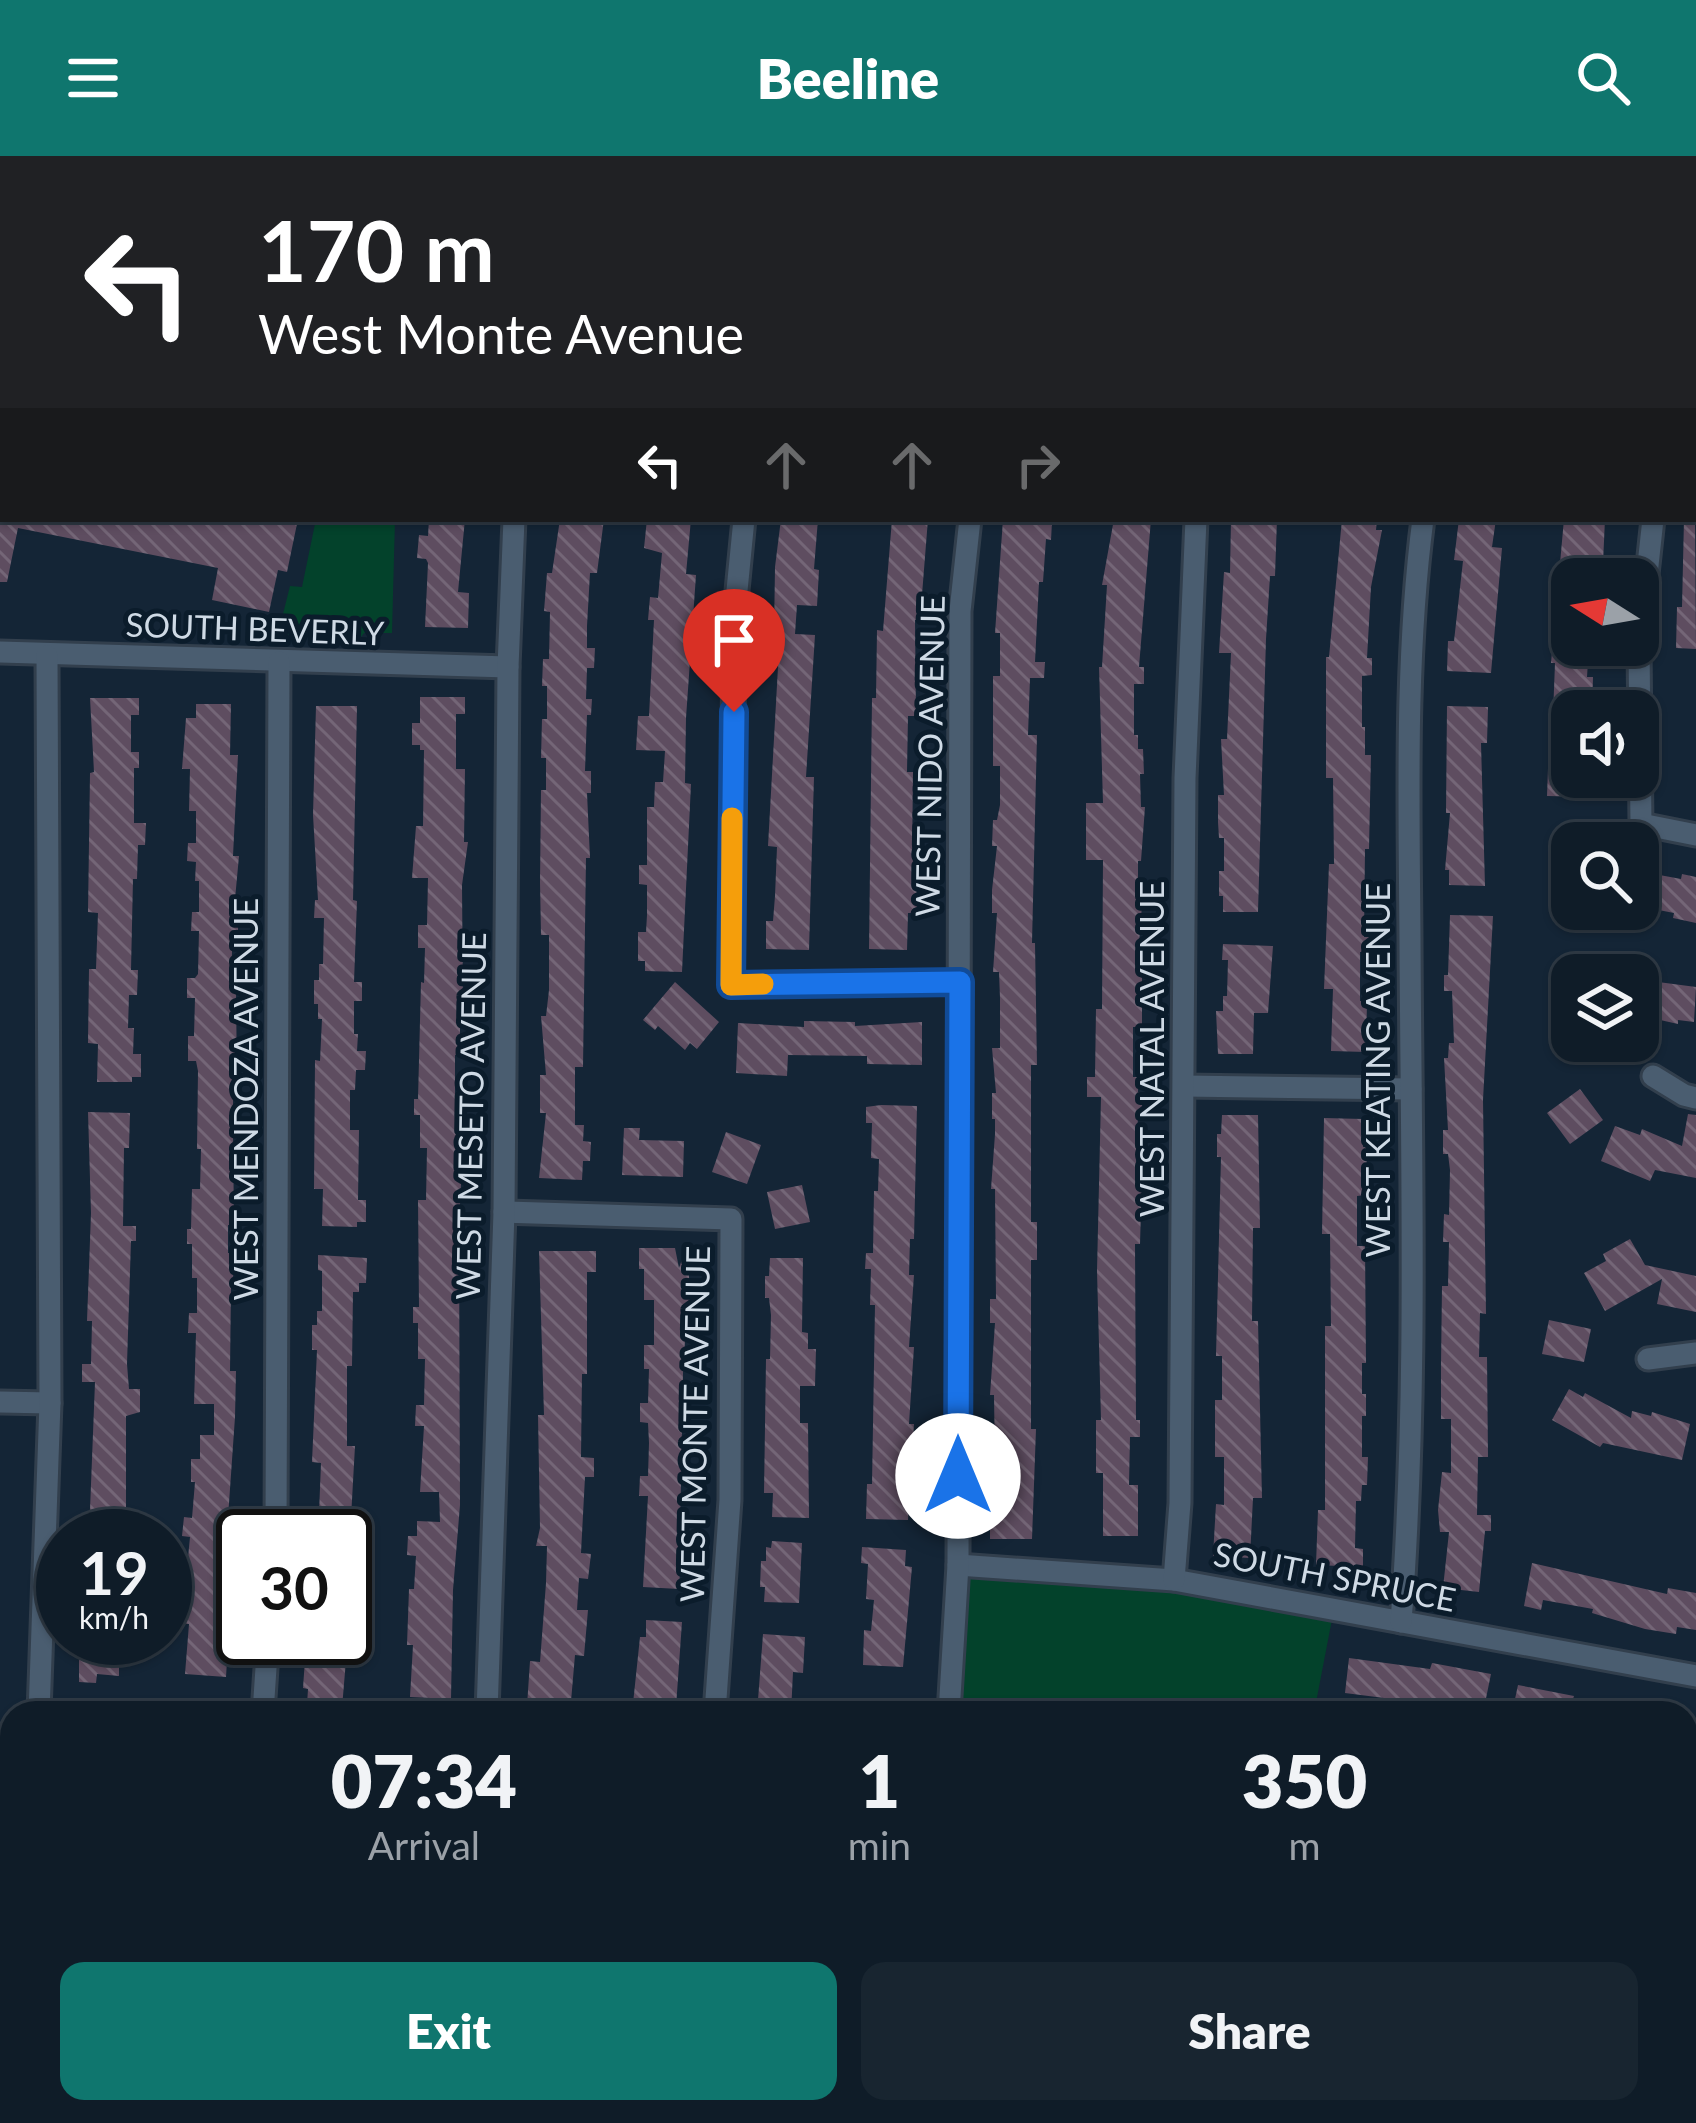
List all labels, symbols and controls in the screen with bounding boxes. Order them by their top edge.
icon: menu [60,45,126,111]
icon: search [1570,45,1636,111]
text: Beeline [757,46,939,111]
text: 170 m [258,199,495,300]
icon: left [60,204,216,360]
text: West Monte Avenue [258,301,744,366]
icon: left [627,432,693,498]
icon: ahead [753,432,819,498]
icon: ahead [879,432,945,498]
icon: right [1005,432,1071,498]
north arrow [1551,558,1659,666]
map controls [1551,558,1659,1062]
pin [683,589,785,712]
street label: WEST NIDO AVENUE [906,595,952,917]
street label: SOUTH BEVERLY [125,603,385,653]
icon: arrive [701,607,767,673]
button: sound [1551,690,1659,798]
button: search [1551,822,1659,930]
street label: WEST NATAL AVENUE [1131,881,1171,1217]
street label: WEST KEATING AVENUE [1357,883,1397,1257]
street label: WEST MENDOZA AVENUE [225,898,265,1300]
street label: WEST MESETO AVENUE [447,932,493,1300]
button: layers [1551,954,1659,1062]
street label: WEST MONTE AVENUE [671,1245,717,1603]
position arrow [895,1413,1021,1539]
speed limit sign: 30 [216,1509,372,1665]
street label: SOUTH SPRUCE [1211,1533,1459,1619]
text: 19 [79,1536,149,1608]
text: km/h [79,1599,149,1635]
text: 07:34 [331,1737,517,1823]
text: 1 [859,1737,900,1823]
text: 350 [1242,1737,1367,1823]
text: Arrival [368,1822,480,1868]
text: min [848,1822,911,1868]
text: m [1288,1822,1321,1868]
button: Exit [60,1962,837,2100]
button: Share [861,1962,1638,2100]

